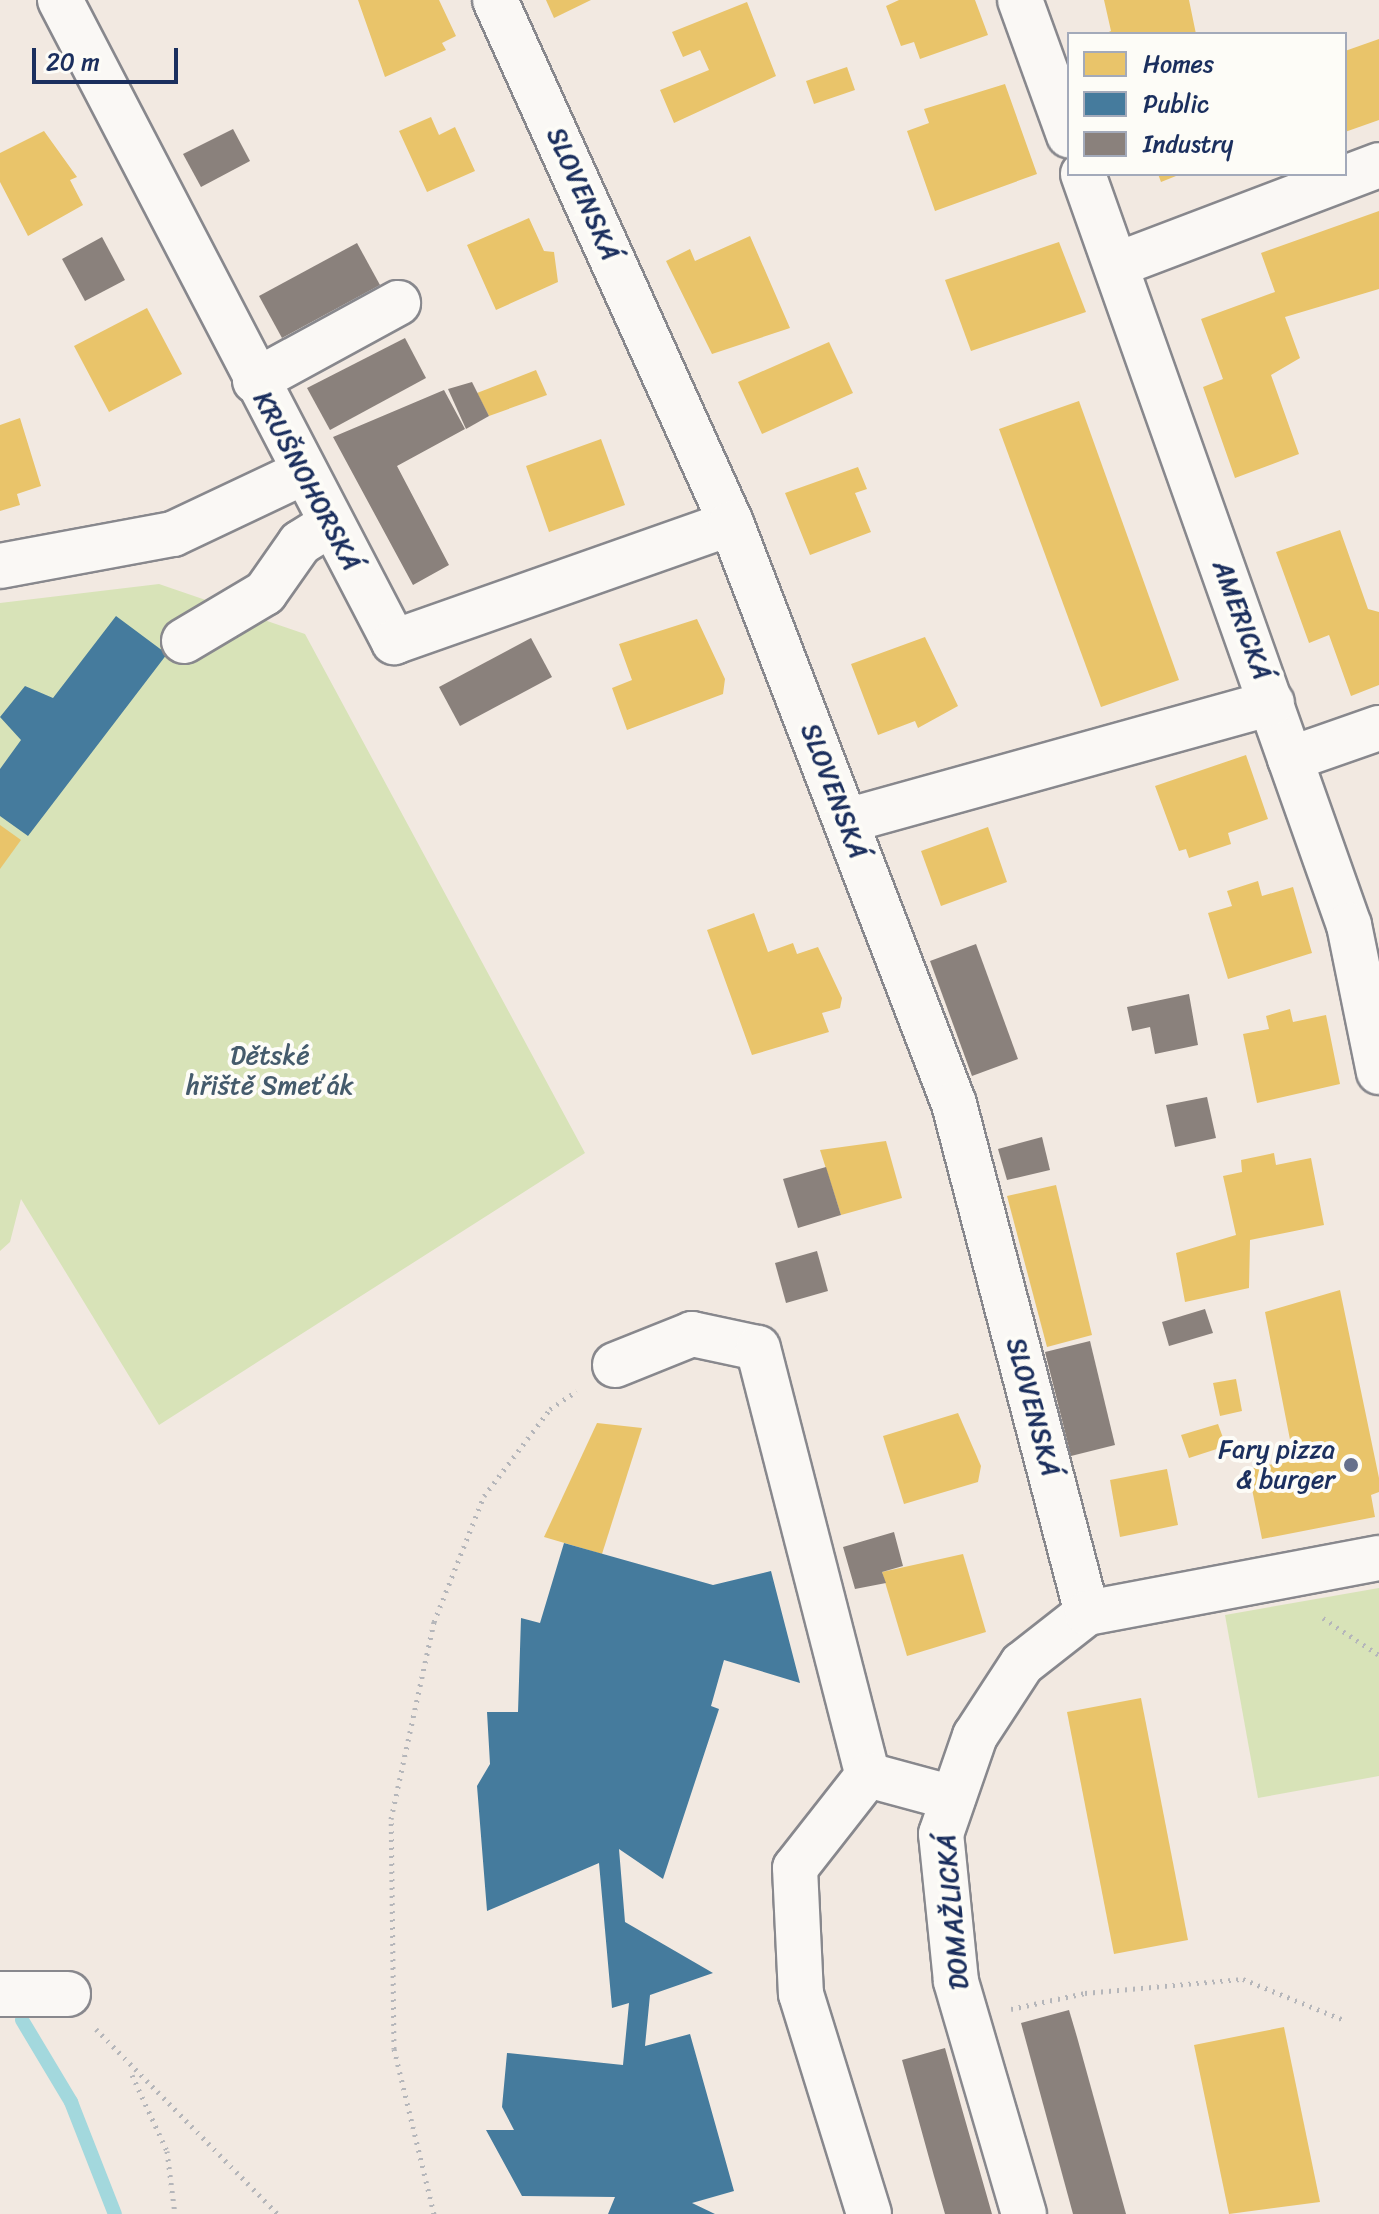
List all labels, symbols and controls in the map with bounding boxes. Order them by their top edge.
scale bar [36,32,182,82]
legend [1067,32,1347,176]
text: 20 m [46,41,100,83]
text: Homes [1143,43,1214,85]
text: Public [1143,83,1209,125]
street label: SLOVENSKÁ [540,123,626,265]
text: Industry [1143,123,1233,165]
street label: KRUŠNOHORSKÁ [247,386,367,576]
street label: AMERICKÁ [1206,556,1278,684]
street label: SLOVENSKÁ [794,719,874,863]
park label: Dětské hřiště Smeťák [186,1040,354,1102]
street label: SLOVENSKÁ [1000,1334,1066,1480]
place label: Fary pizza & burger [1218,1434,1335,1496]
marker: Fary pizza & burger [1342,1456,1360,1474]
street label: DOMAŽLICKÁ [931,1833,975,1991]

